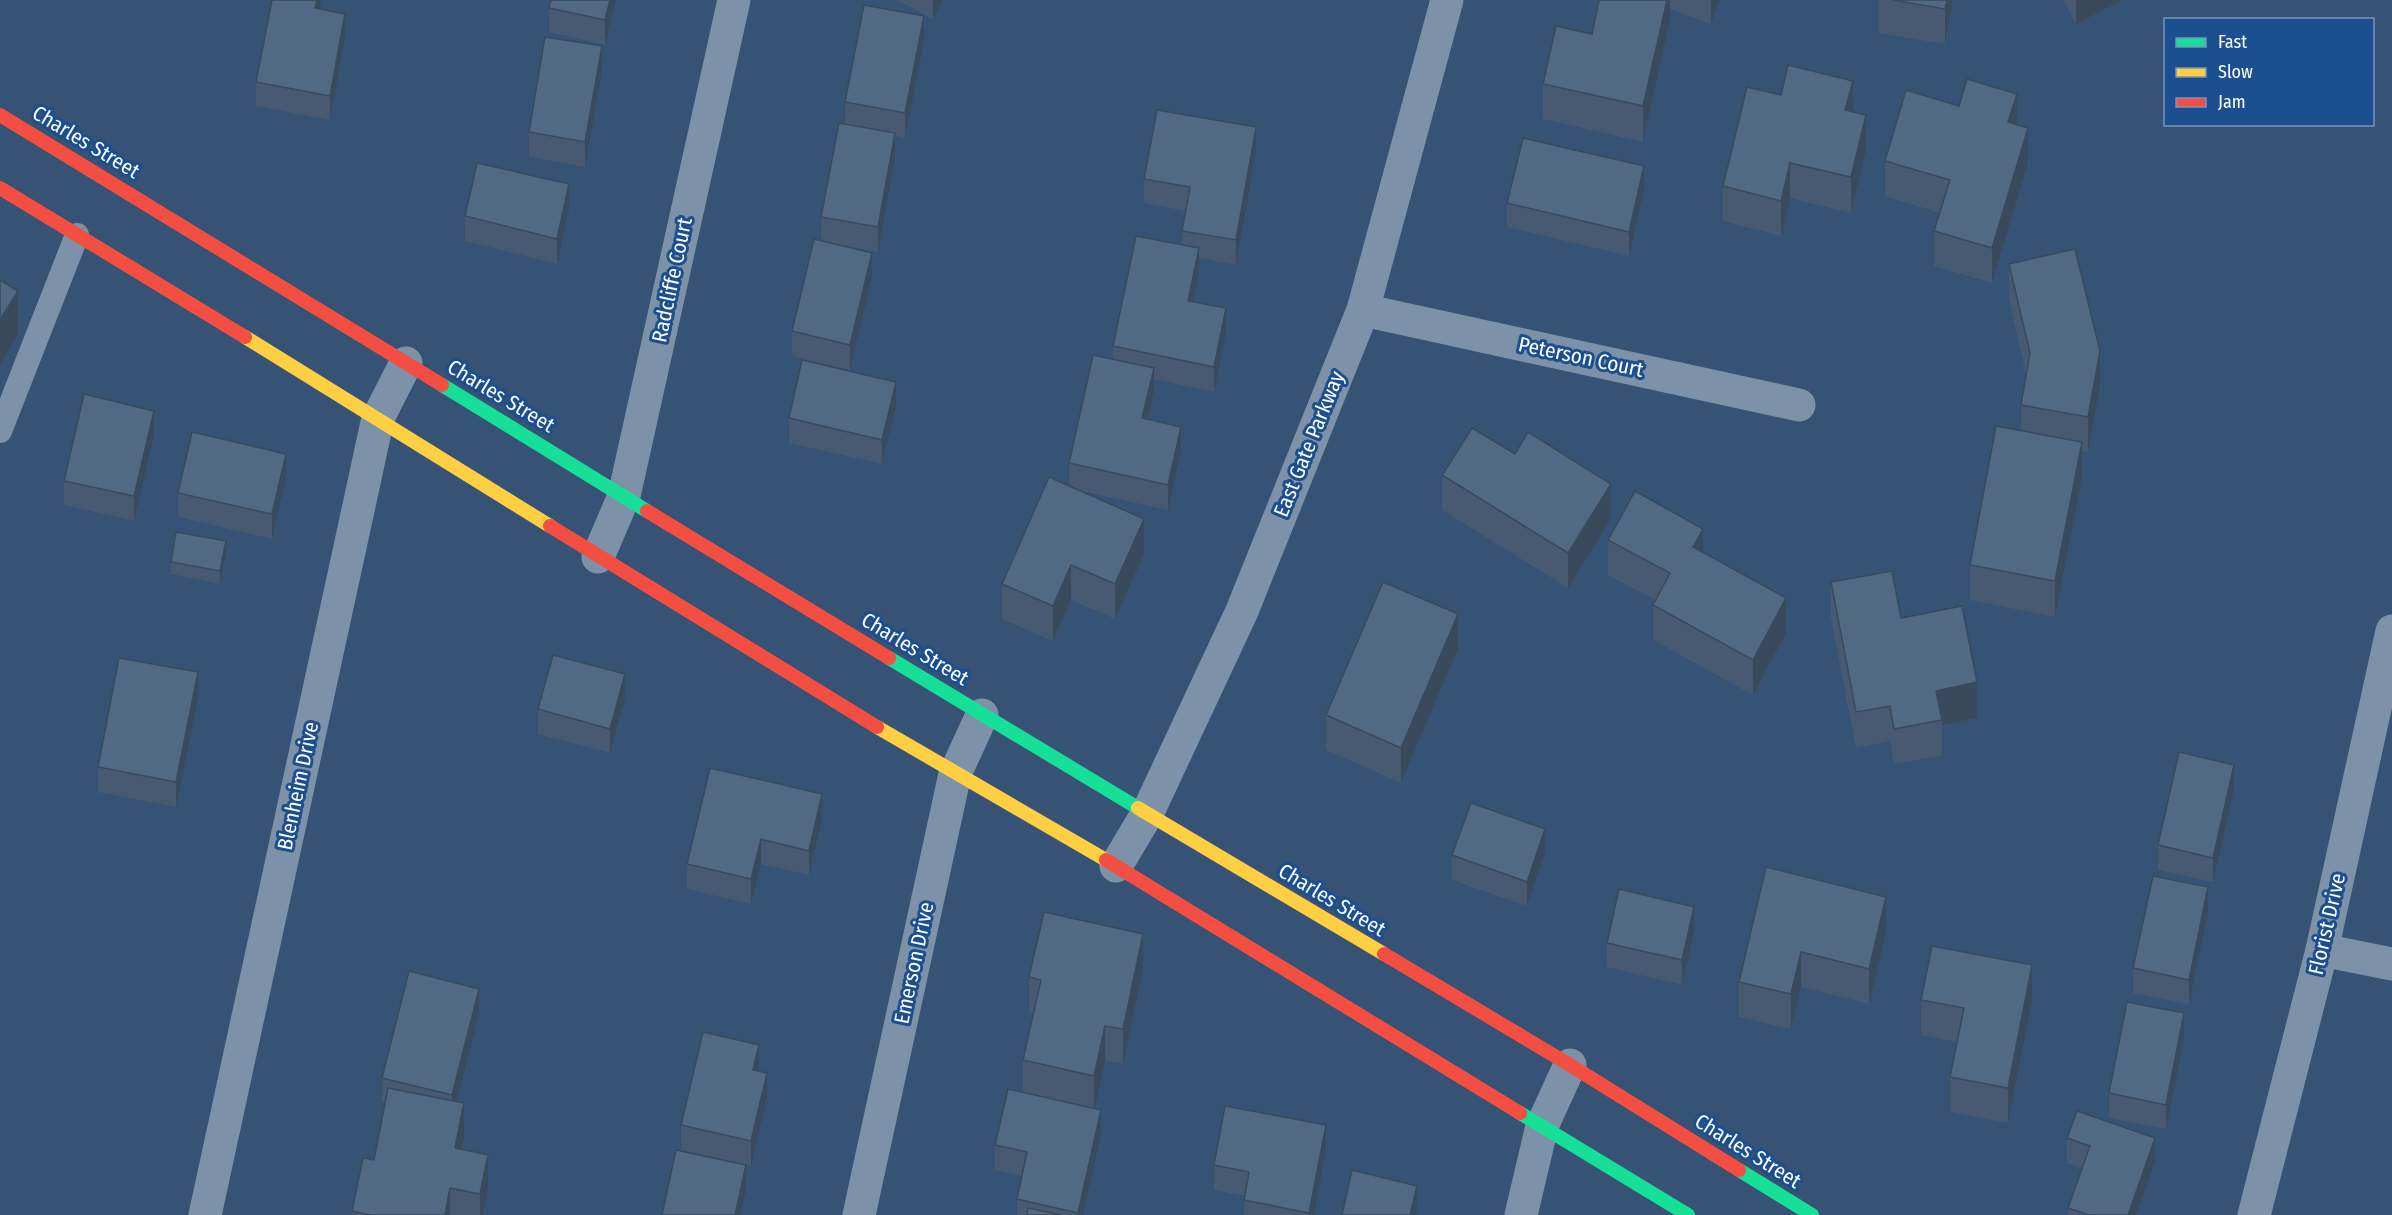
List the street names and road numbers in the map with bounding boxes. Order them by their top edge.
street label: Charles Street [28,100,144,184]
street label: Radcliffe Court [646,215,698,345]
street label: Peterson Court [1516,331,1646,383]
street label: Charles Street [443,354,559,438]
street label: East Gate Parkway [1268,367,1350,521]
street label: Charles Street [857,607,973,691]
street label: Blenheim Drive [272,719,324,853]
street label: Charles Street [1274,858,1390,942]
street label: Florist Drive [2303,871,2351,977]
street label: Emerson Drive [888,900,940,1026]
street label: Charles Street [1690,1108,1806,1194]

